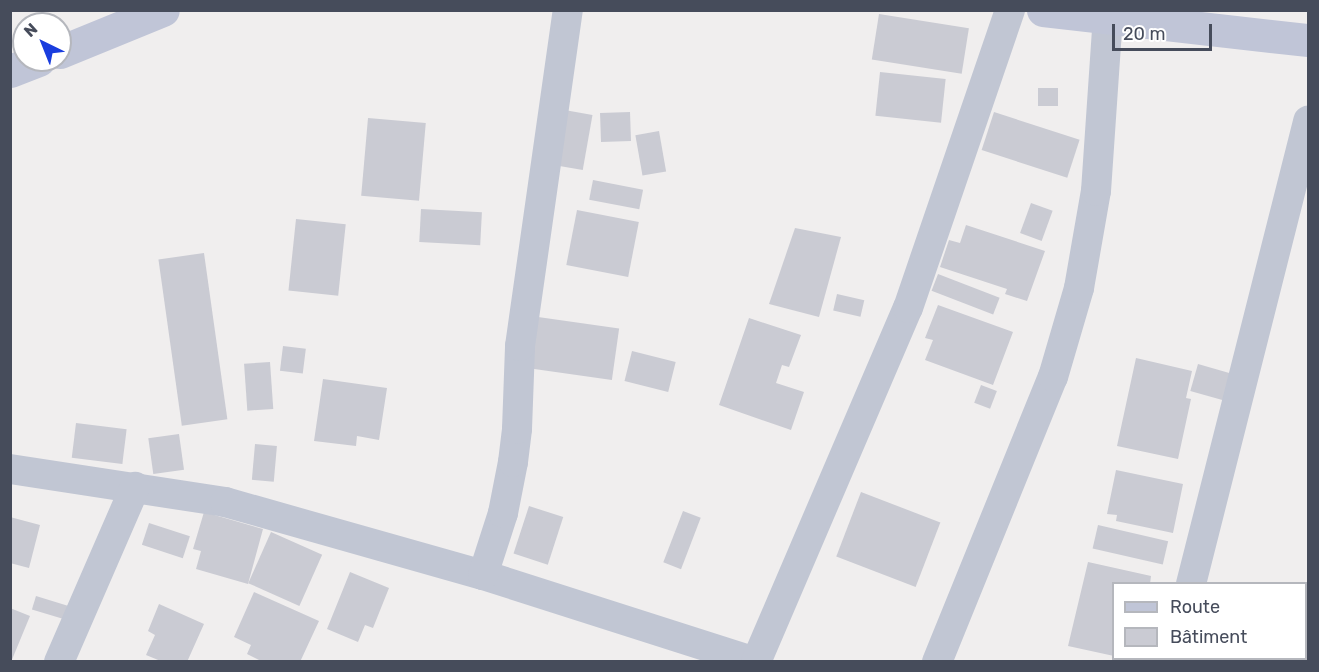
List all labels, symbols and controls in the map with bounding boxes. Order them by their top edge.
north arrow [12,12,72,72]
scale bar [1115,12,1216,50]
text: N [20,19,41,41]
text: 20 m [1123,23,1165,45]
legend [1112,582,1307,660]
text: Route [1170,596,1220,618]
text: Bâtiment [1170,626,1247,648]

